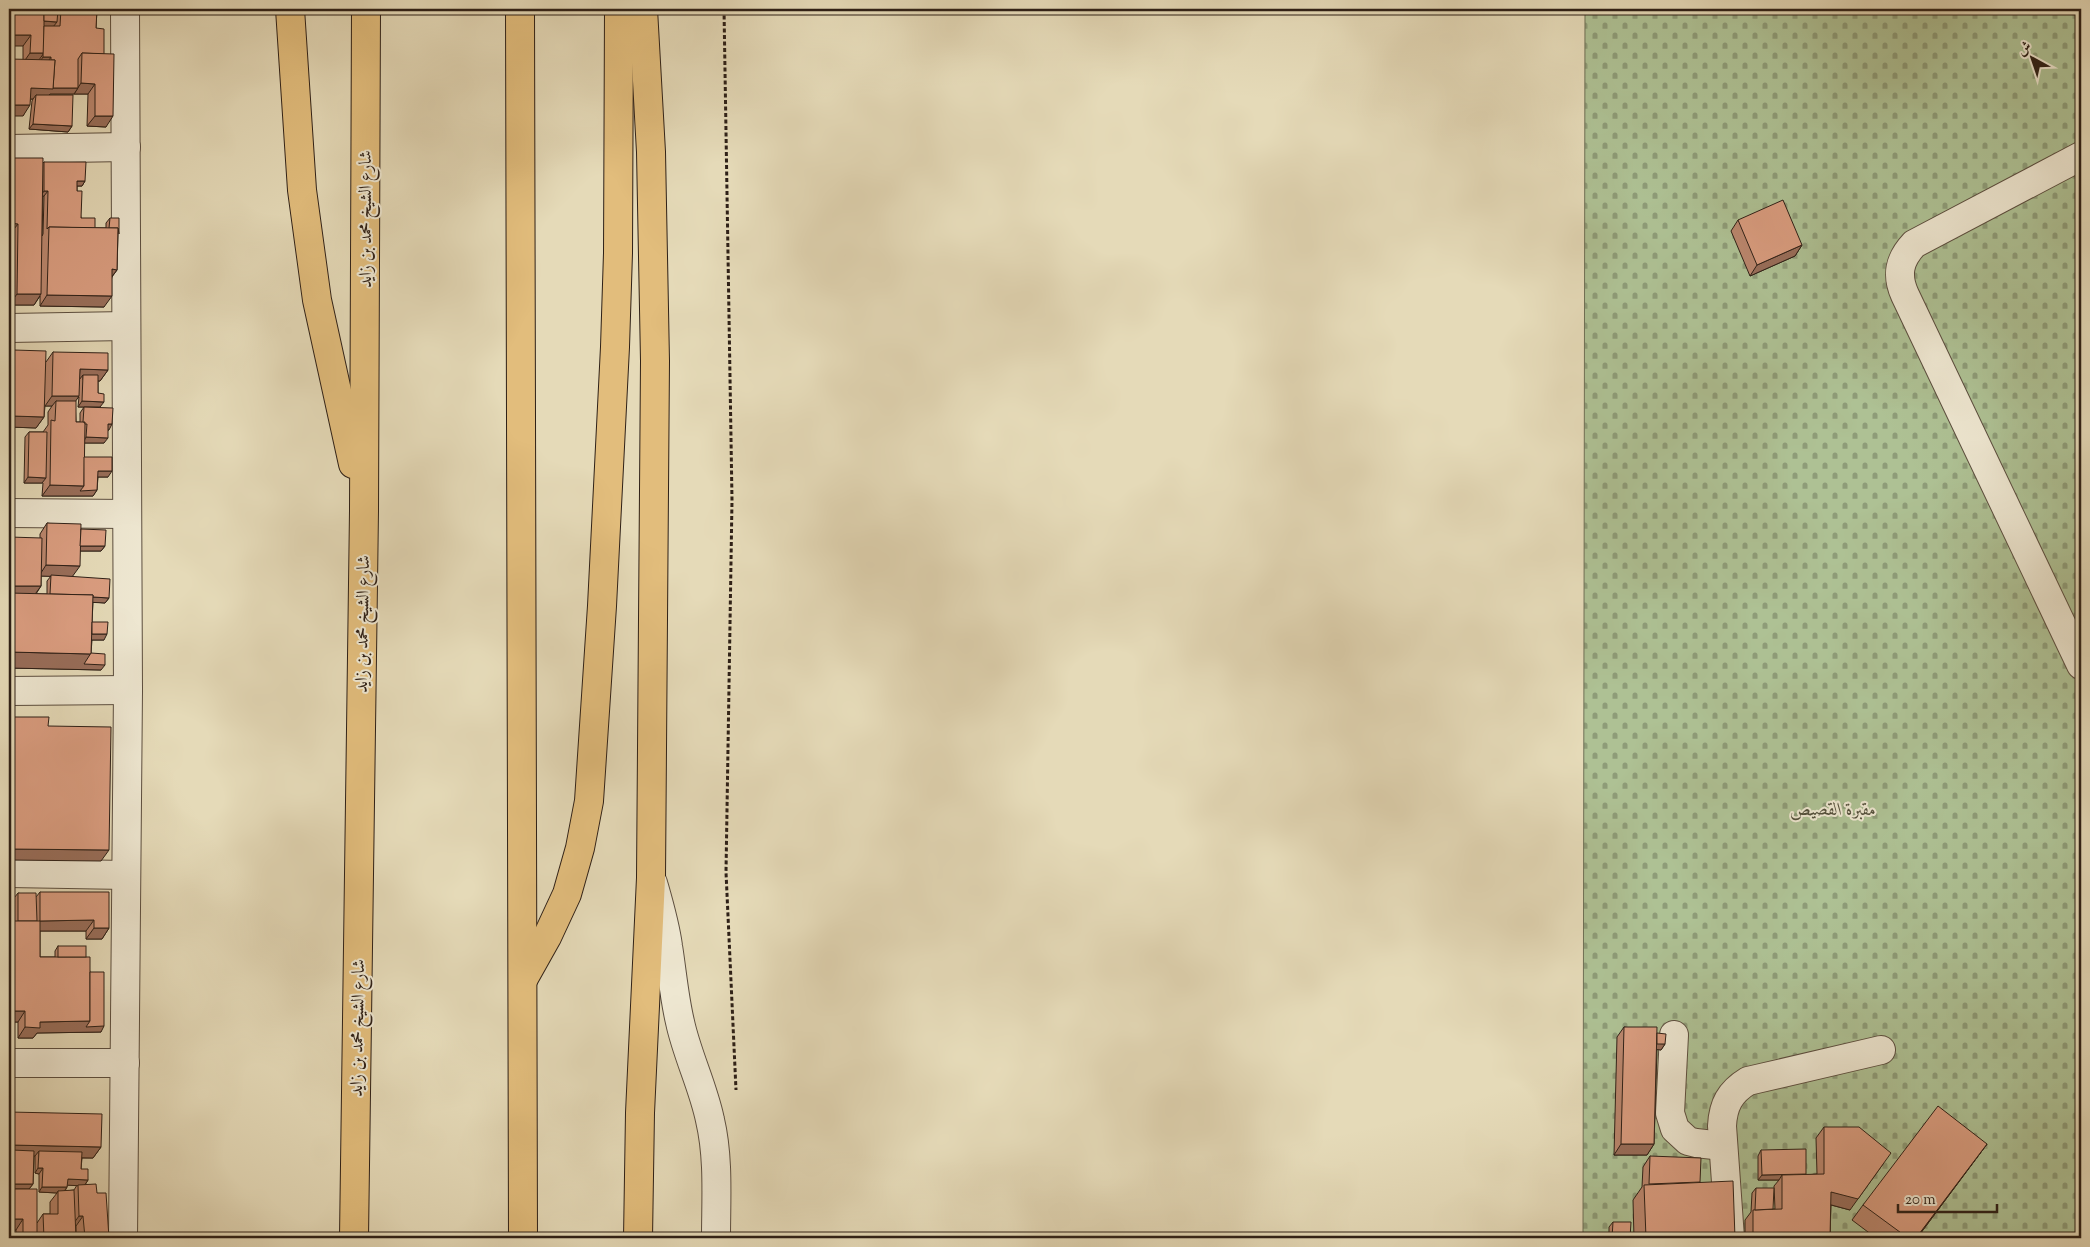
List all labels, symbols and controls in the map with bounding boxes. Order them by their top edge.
north arrow [2008,32,2058,82]
text: ش [2013,37,2037,62]
street label: شارع الشيخ محمد بن زايد [354,150,381,288]
street label: شارع الشيخ محمد بن زايد [350,555,379,693]
park label: مقبرة القصيص [1790,798,1876,824]
street label: شارع الشيخ محمد بن زايد [345,959,374,1097]
scale bar [1898,1182,1996,1214]
text: 20 m [1905,1190,1936,1211]

